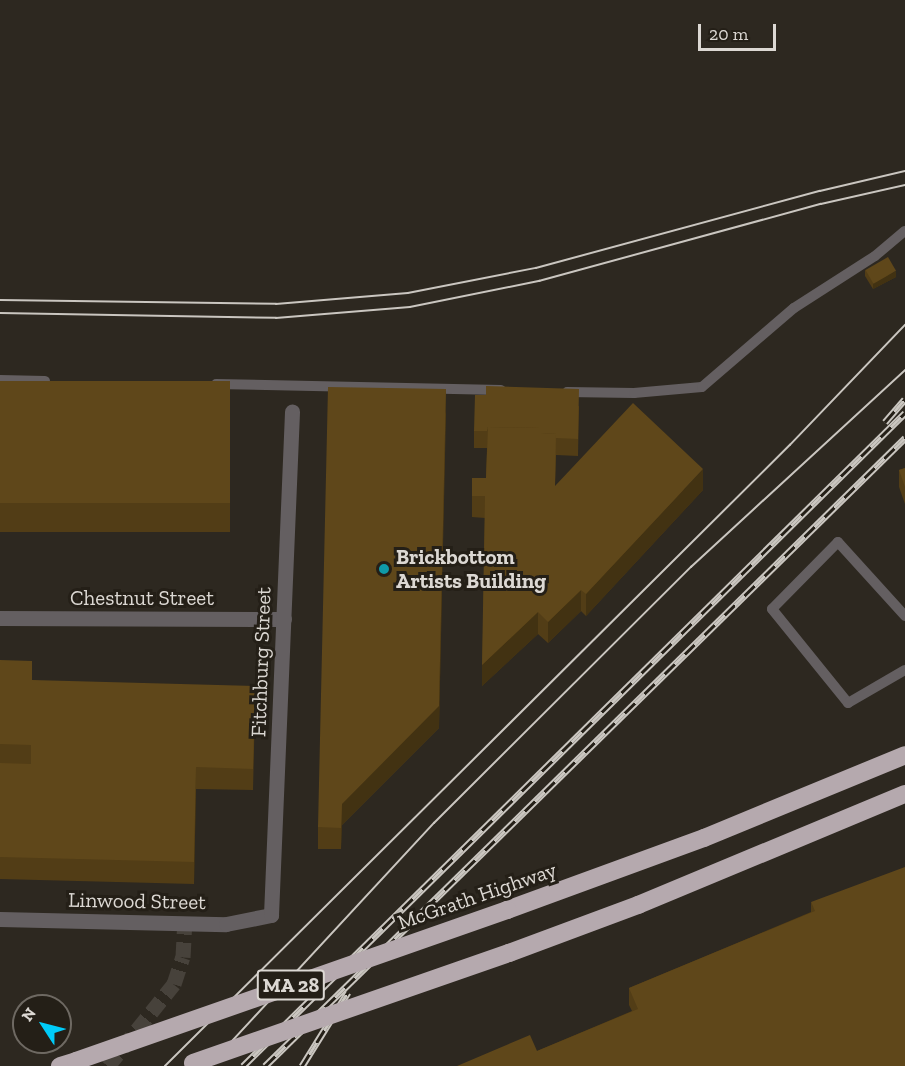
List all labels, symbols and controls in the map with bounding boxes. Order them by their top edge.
scale bar [701,12,779,50]
text: 20 m [709,23,748,45]
place label: Brickbottom Artists Building [396,544,546,594]
marker: Brickbottom Artists Building [377,562,391,576]
street label: Chestnut Street [70,585,214,611]
street label: Fitchburg Street [246,586,276,738]
street label: McGrath Highway [394,857,560,935]
street label: Linwood Street [68,887,206,915]
road number: MA 28 [256,968,326,1002]
north arrow [12,994,72,1054]
text: N [17,1004,40,1025]

